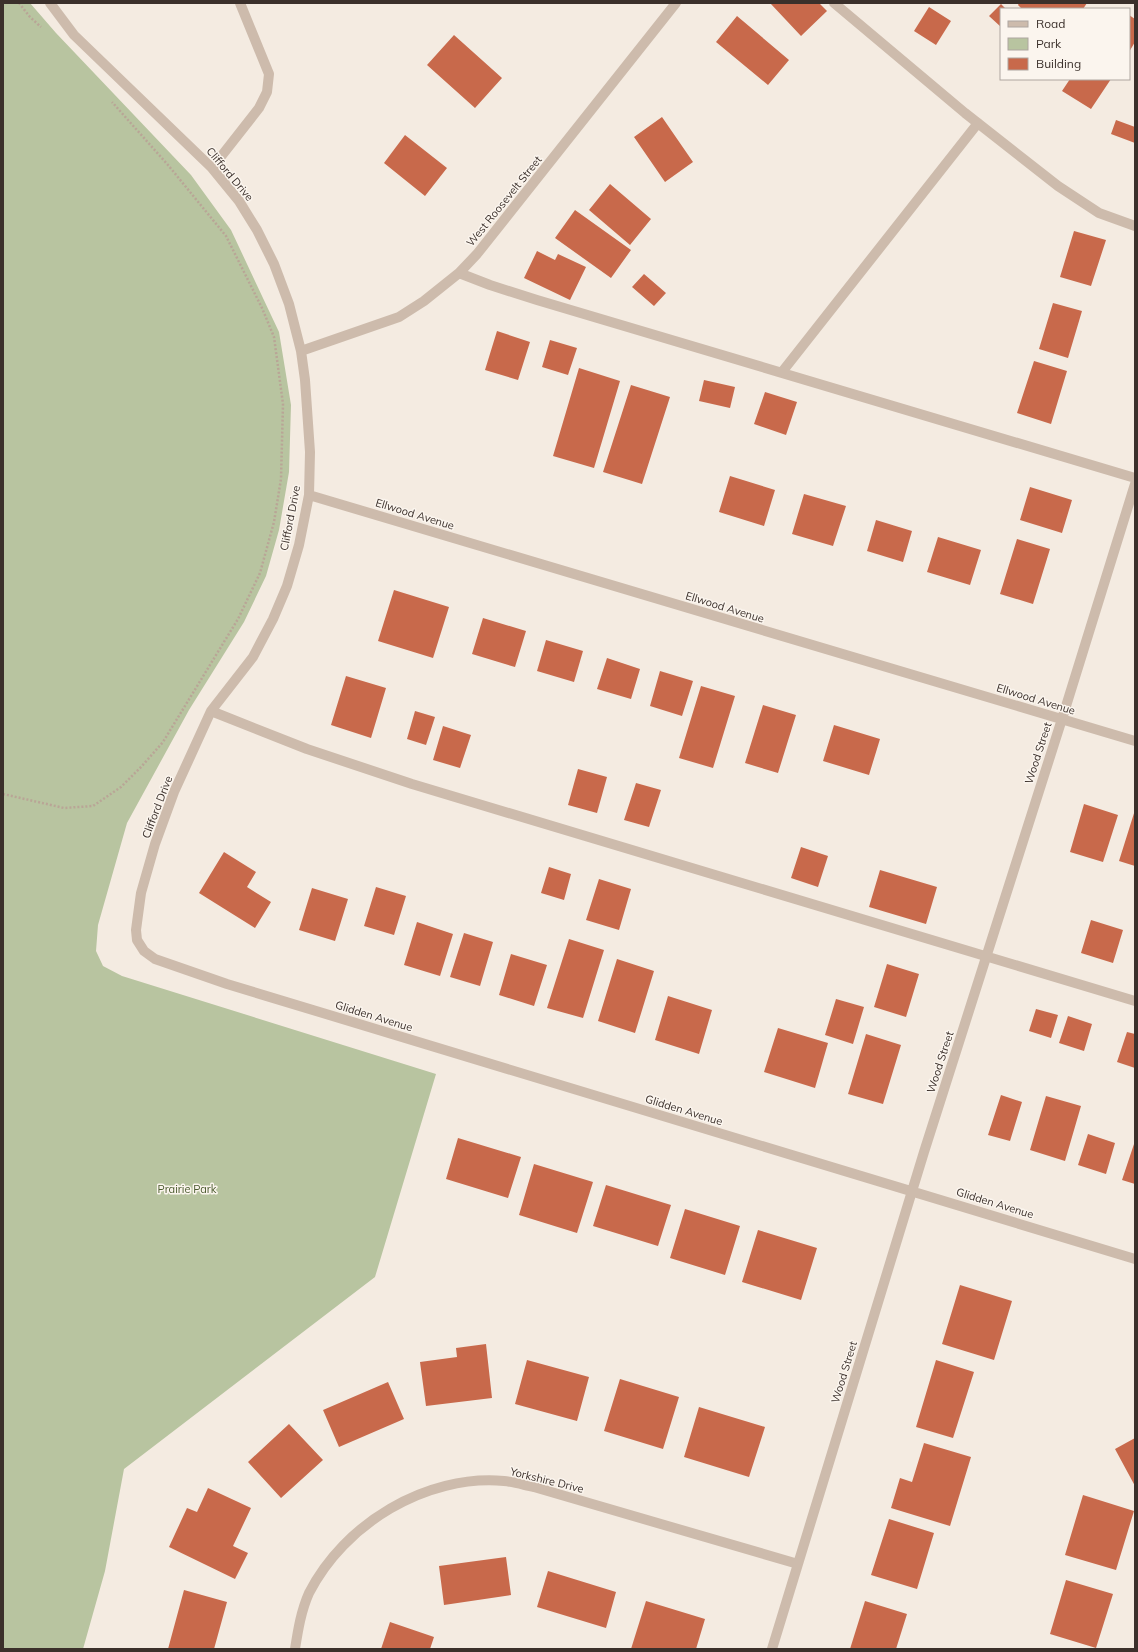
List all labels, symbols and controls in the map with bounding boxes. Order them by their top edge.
legend [1000,8,1130,80]
text: Road [1036,16,1065,31]
text: Park [1036,36,1062,51]
text: Building [1036,56,1081,71]
street label: Clifford Drive [203,144,257,204]
street label: West Roosevelt Street [463,153,545,249]
street label: Clifford Drive [277,484,303,552]
street label: Ellwood Avenue [374,495,456,533]
street label: Ellwood Avenue [684,588,766,626]
street label: Ellwood Avenue [995,680,1077,718]
street label: Wood Street [1021,720,1055,786]
street label: Clifford Drive [139,774,175,840]
street label: Glidden Avenue [334,998,414,1034]
street label: Wood Street [923,1029,957,1095]
street label: Glidden Avenue [644,1092,724,1128]
park label: Prairie Park [158,1182,217,1196]
street label: Glidden Avenue [955,1185,1035,1221]
street label: Wood Street [828,1339,860,1405]
street label: Yorkshire Drive [508,1464,585,1496]

